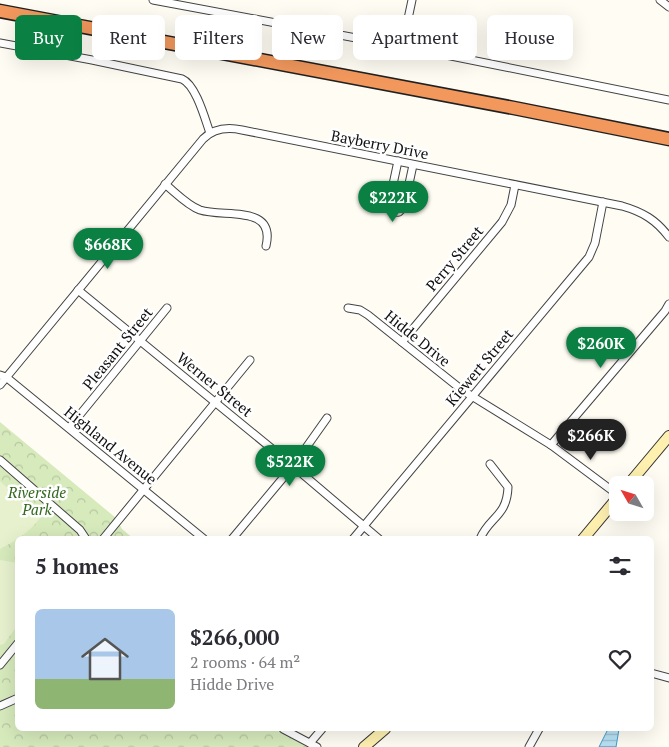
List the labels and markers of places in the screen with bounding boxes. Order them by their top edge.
pin: $222K [358,180,428,223]
pin: $668K [73,228,143,270]
pin: $260K [566,326,636,369]
pin: $266K [556,418,626,461]
pin: $522K [255,444,325,487]

